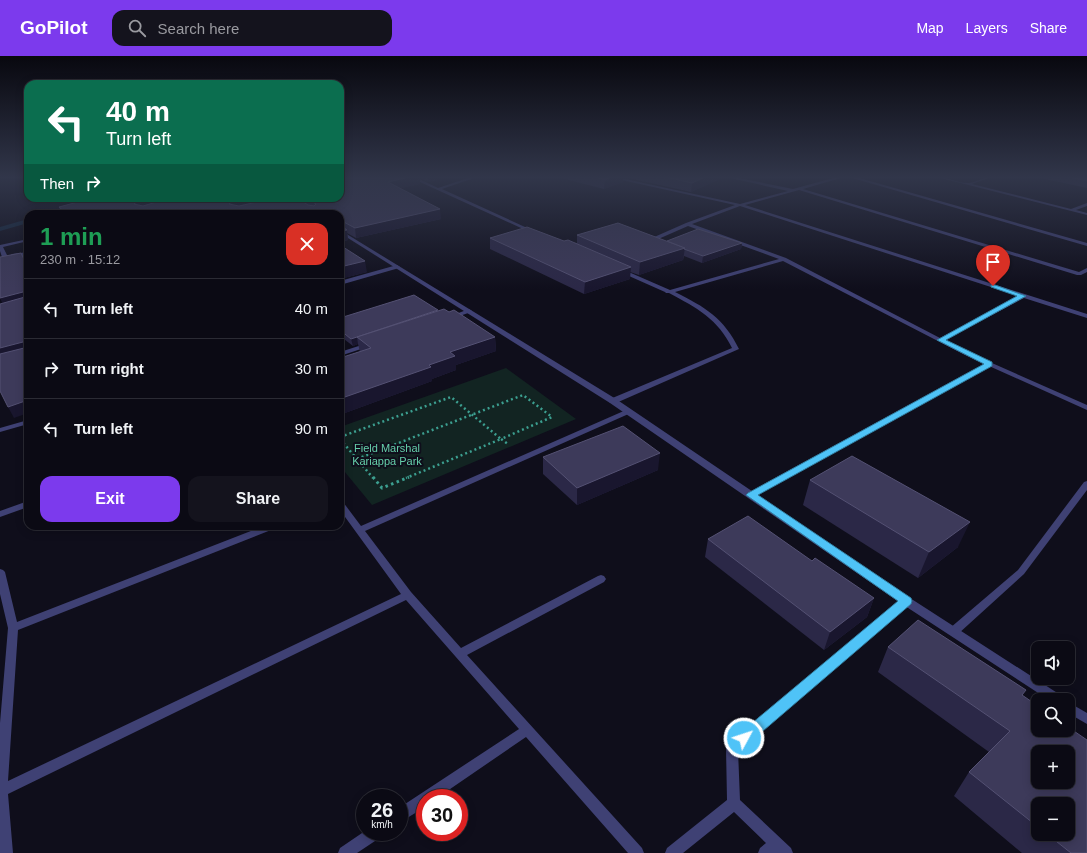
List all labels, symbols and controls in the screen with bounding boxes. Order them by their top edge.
search box [112,10,392,46]
text: GoPilot [20,17,88,38]
icon: search [126,17,148,39]
text: Search here [158,20,239,37]
text: Map [916,20,944,36]
text: Layers [966,20,1008,36]
text: Share [1030,20,1067,36]
icon: left [40,96,92,148]
text: 40 m [106,96,170,127]
text: Turn left [106,129,171,149]
icon: right [82,172,104,194]
text: Then [40,175,74,192]
text: 1 min [40,223,103,250]
button: close [286,223,328,265]
pin [976,245,1010,286]
icon: arrive [982,251,1004,273]
text: 230 m · 15:12 [40,252,120,267]
icon: left [40,298,62,320]
text: Turn left [74,300,133,317]
text: 40 m [295,300,328,317]
icon: right [40,358,62,380]
text: Turn right [74,360,144,377]
text: 30 m [295,360,328,377]
icon: left [40,418,62,440]
text: Turn left [74,420,133,437]
text: 90 m [295,420,328,437]
park label: Field Marshal Kariappa Park [352,442,422,467]
button: Exit [40,476,180,522]
button: Share [188,476,328,522]
map controls [1031,641,1075,841]
button: sound [1031,641,1075,685]
button: search [1031,693,1075,737]
position arrow [723,717,765,759]
button: + [1031,745,1075,789]
speed limit sign: 30 [416,789,468,841]
button: − [1031,797,1075,841]
text: 26 [371,799,393,821]
text: km/h [371,819,393,830]

